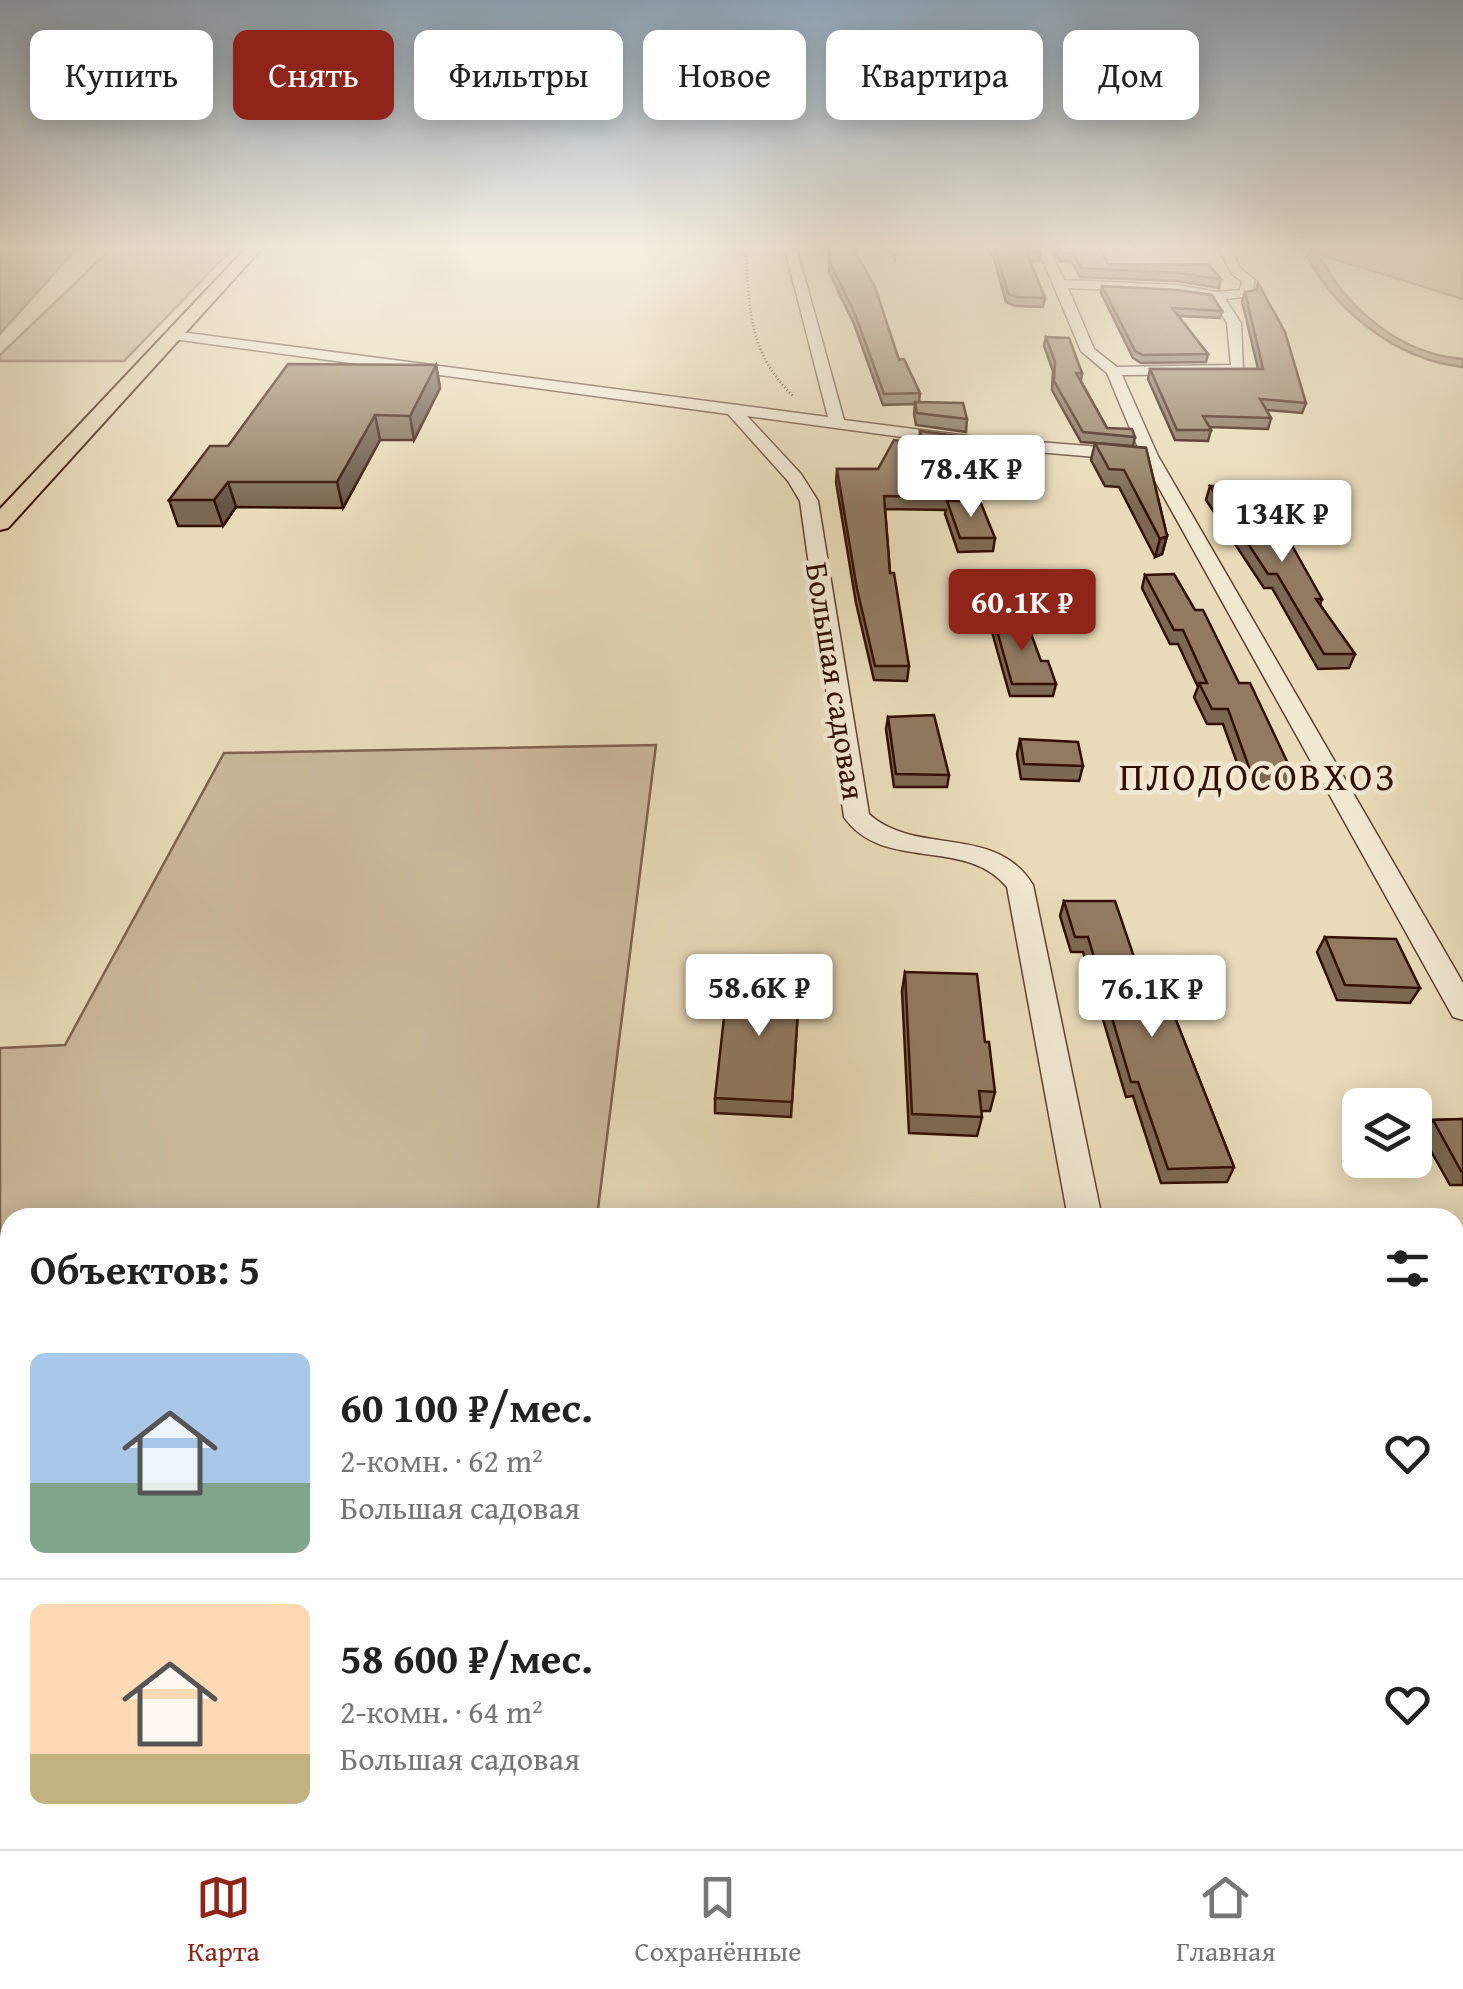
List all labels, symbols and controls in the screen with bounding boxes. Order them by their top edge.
chip: Купить [30,30,213,120]
chip: Снять [233,30,394,120]
chip: Фильтры [414,30,623,120]
chip: Новое [643,30,806,120]
chip: Квартира [826,30,1043,120]
chip: Дом [1063,30,1199,120]
pin: 78.4K ₽ [879,435,1063,520]
text: 78.4K ₽ [920,444,1022,491]
pin: 134K ₽ [1201,480,1363,565]
text: 134K ₽ [1235,489,1329,536]
street label: Большая садовая [794,559,878,803]
pin: 60.1K ₽ [930,569,1114,654]
text: 60.1K ₽ [971,578,1073,625]
district label: ПЛОДОСОВХОЗ [1119,748,1397,804]
pin: 58.6K ₽ [667,954,851,1039]
pin: 76.1K ₽ [1060,955,1244,1040]
text: 58.6K ₽ [708,963,810,1010]
text: 76.1K ₽ [1101,964,1203,1011]
map controls [1342,1088,1432,1178]
button: layers [1342,1088,1432,1178]
text: Объектов: 5 [30,1238,260,1299]
icon: filters [1380,1241,1435,1296]
text: 60 100 ₽/мес. [340,1376,593,1437]
icon: home [110,1393,230,1513]
icon: heart [1380,1426,1435,1481]
text: 2-комн. · 62 m² [340,1437,543,1484]
text: Большая садовая [340,1484,580,1531]
text: 58 600 ₽/мес. [340,1627,593,1688]
icon: home [110,1644,230,1764]
icon: heart [1380,1677,1435,1732]
text: 2-комн. · 64 m² [340,1688,543,1735]
text: Большая садовая [340,1735,580,1782]
tab: Карта [187,1870,260,1971]
tab: Сохранённые [634,1870,801,1971]
tab: Главная [1176,1870,1276,1971]

